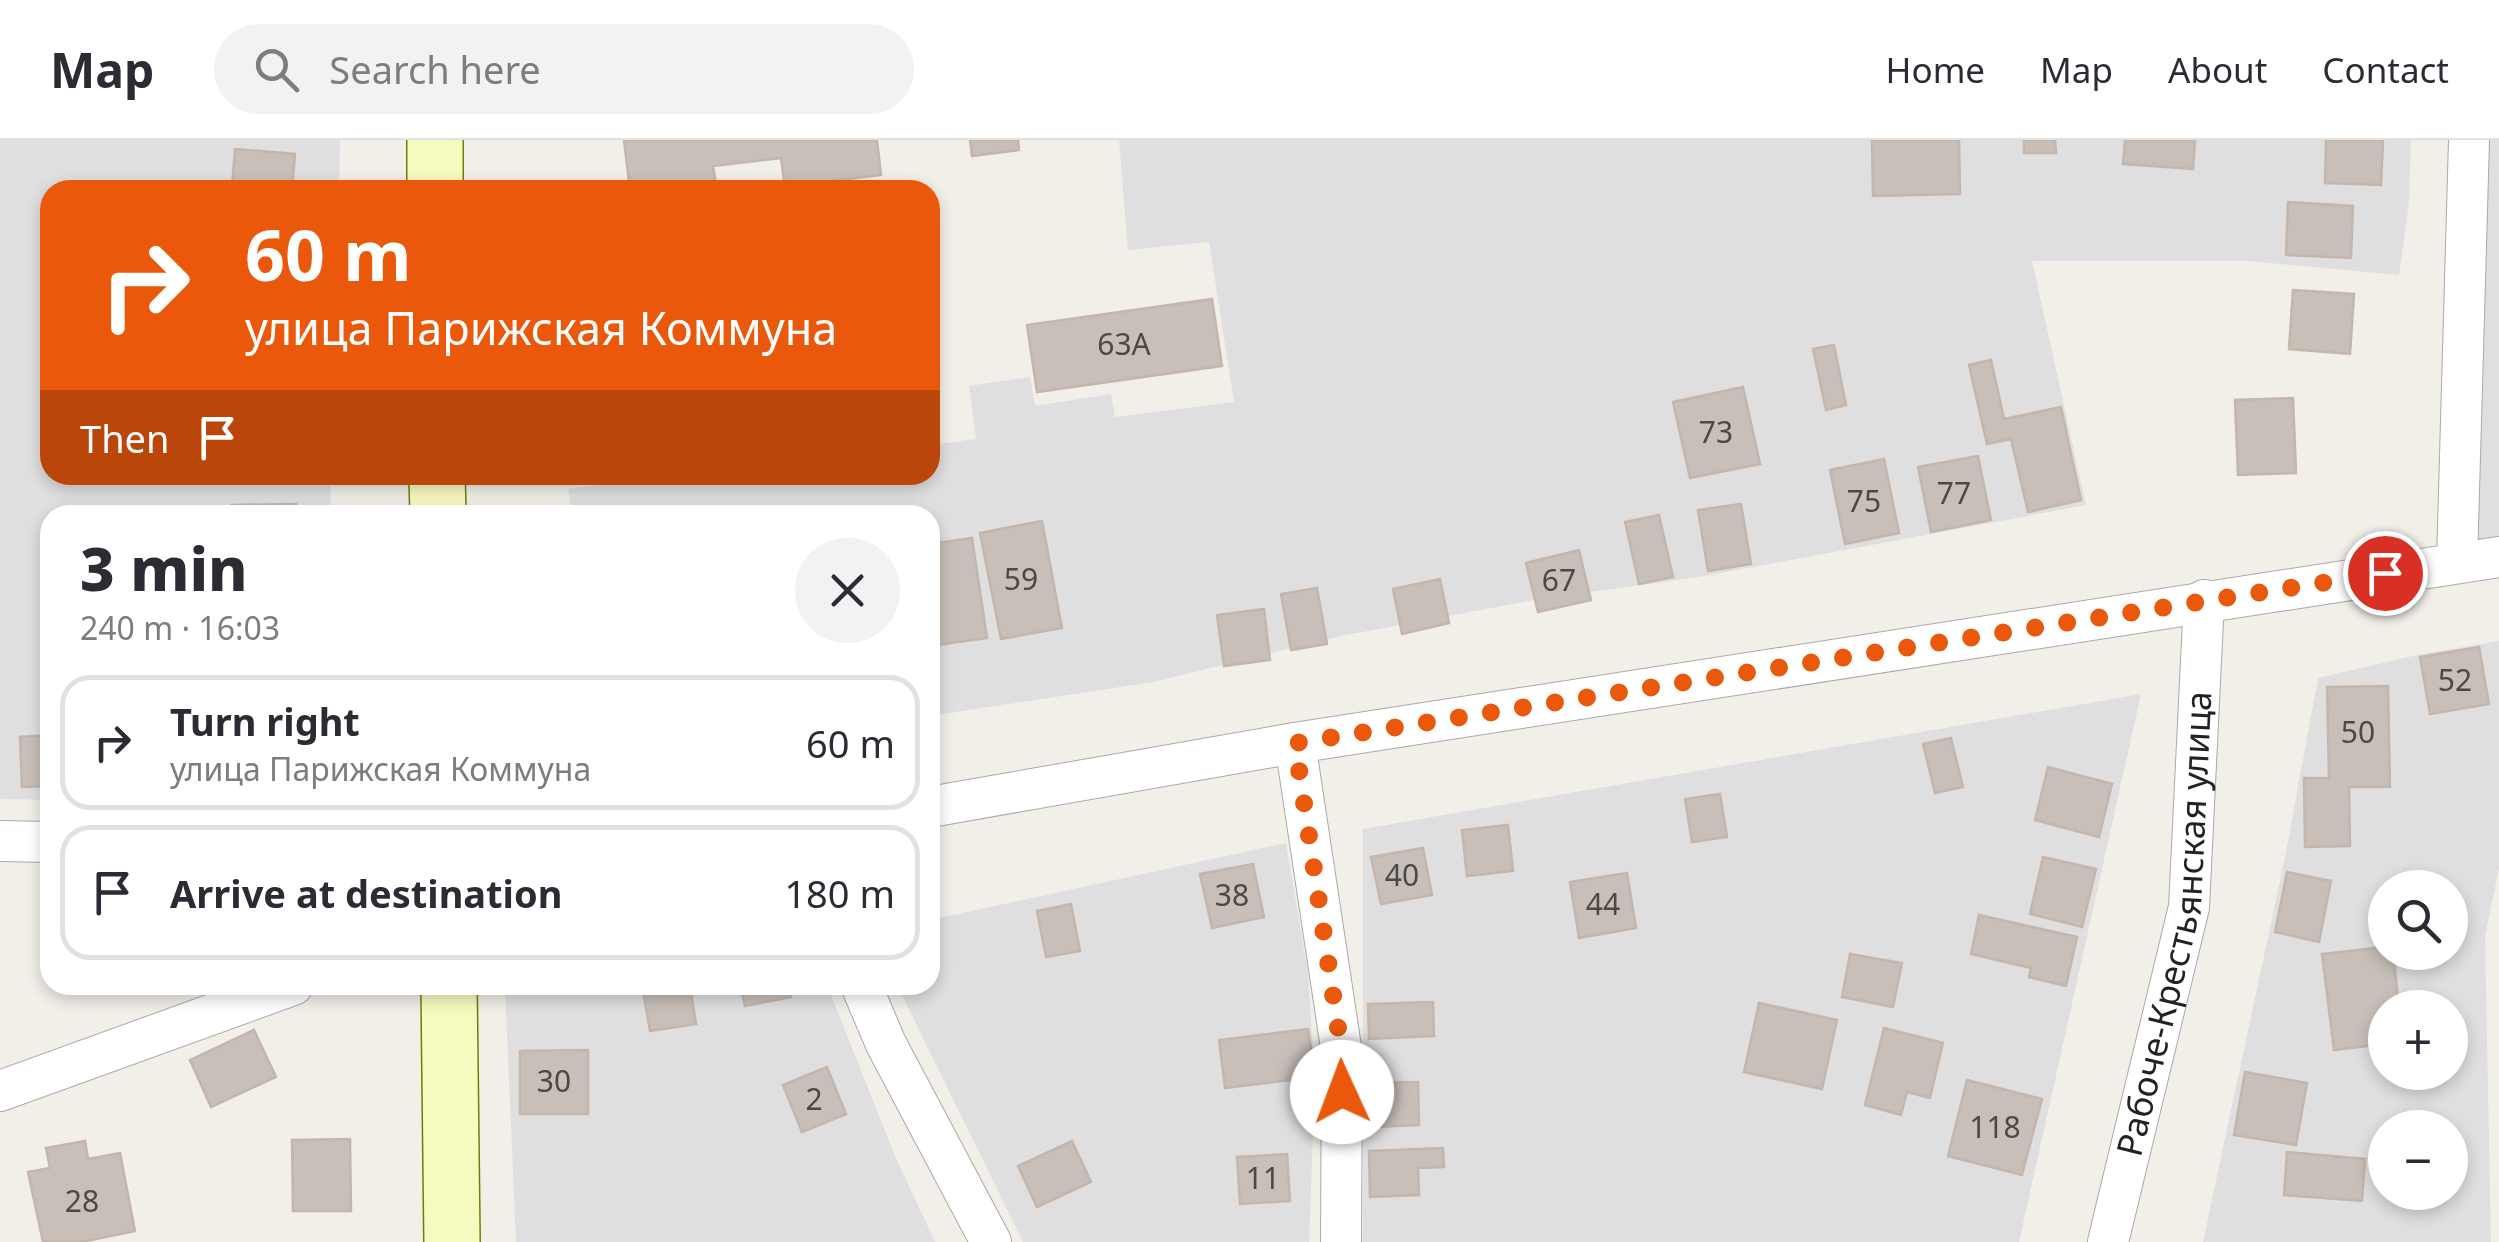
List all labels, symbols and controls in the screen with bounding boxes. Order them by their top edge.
search box [214,24,914,114]
text: Map [50,37,154,102]
icon: search [249,42,304,97]
text: Search here [329,43,541,95]
text: Home [1886,46,1985,93]
text: Map [2040,46,2113,93]
text: About [2168,46,2267,93]
text: Contact [2322,46,2449,93]
text: 60 m [245,206,412,302]
icon: right [80,220,210,350]
text: улица Парижская Коммуна [245,297,837,358]
house number: 63А [1097,323,1152,364]
icon: arrive [190,410,245,465]
house number: 73 [1699,411,1733,452]
text: Then [80,412,170,464]
house number: 77 [1937,472,1971,513]
house number: 75 [1847,480,1881,521]
text: 3 min [80,527,248,609]
pin [2343,531,2428,616]
button: close [795,538,900,643]
icon: arrive [2358,546,2413,601]
house number: 59 [1004,558,1038,599]
house number: 67 [1542,559,1576,600]
text: 240 m · 16:03 [80,606,280,649]
house number: 52 [2438,659,2472,700]
street label: Рабоче-Крестьянская улица [2105,690,2222,1160]
text: Turn right [170,695,360,747]
house number: 50 [2341,711,2375,752]
icon: right [85,715,140,770]
text: 60 m [806,717,895,769]
text: улица Парижская Коммуна [170,747,591,790]
house number: 40 [1385,854,1419,895]
icon: arrive [85,865,140,920]
text: Arrive at destination [170,867,562,919]
text: 180 m [784,867,895,919]
map controls [2368,870,2468,1210]
button: search [2368,870,2468,970]
house number: 38 [1215,874,1249,915]
house number: 44 [1586,883,1620,924]
button: + [2368,990,2468,1090]
position arrow [1290,1040,1394,1144]
house number: 30 [537,1060,571,1101]
house number: 2 [805,1078,823,1119]
house number: 118 [1969,1106,2021,1147]
button: − [2368,1110,2468,1210]
house number: 11 [1246,1157,1280,1198]
house number: 28 [65,1180,99,1221]

